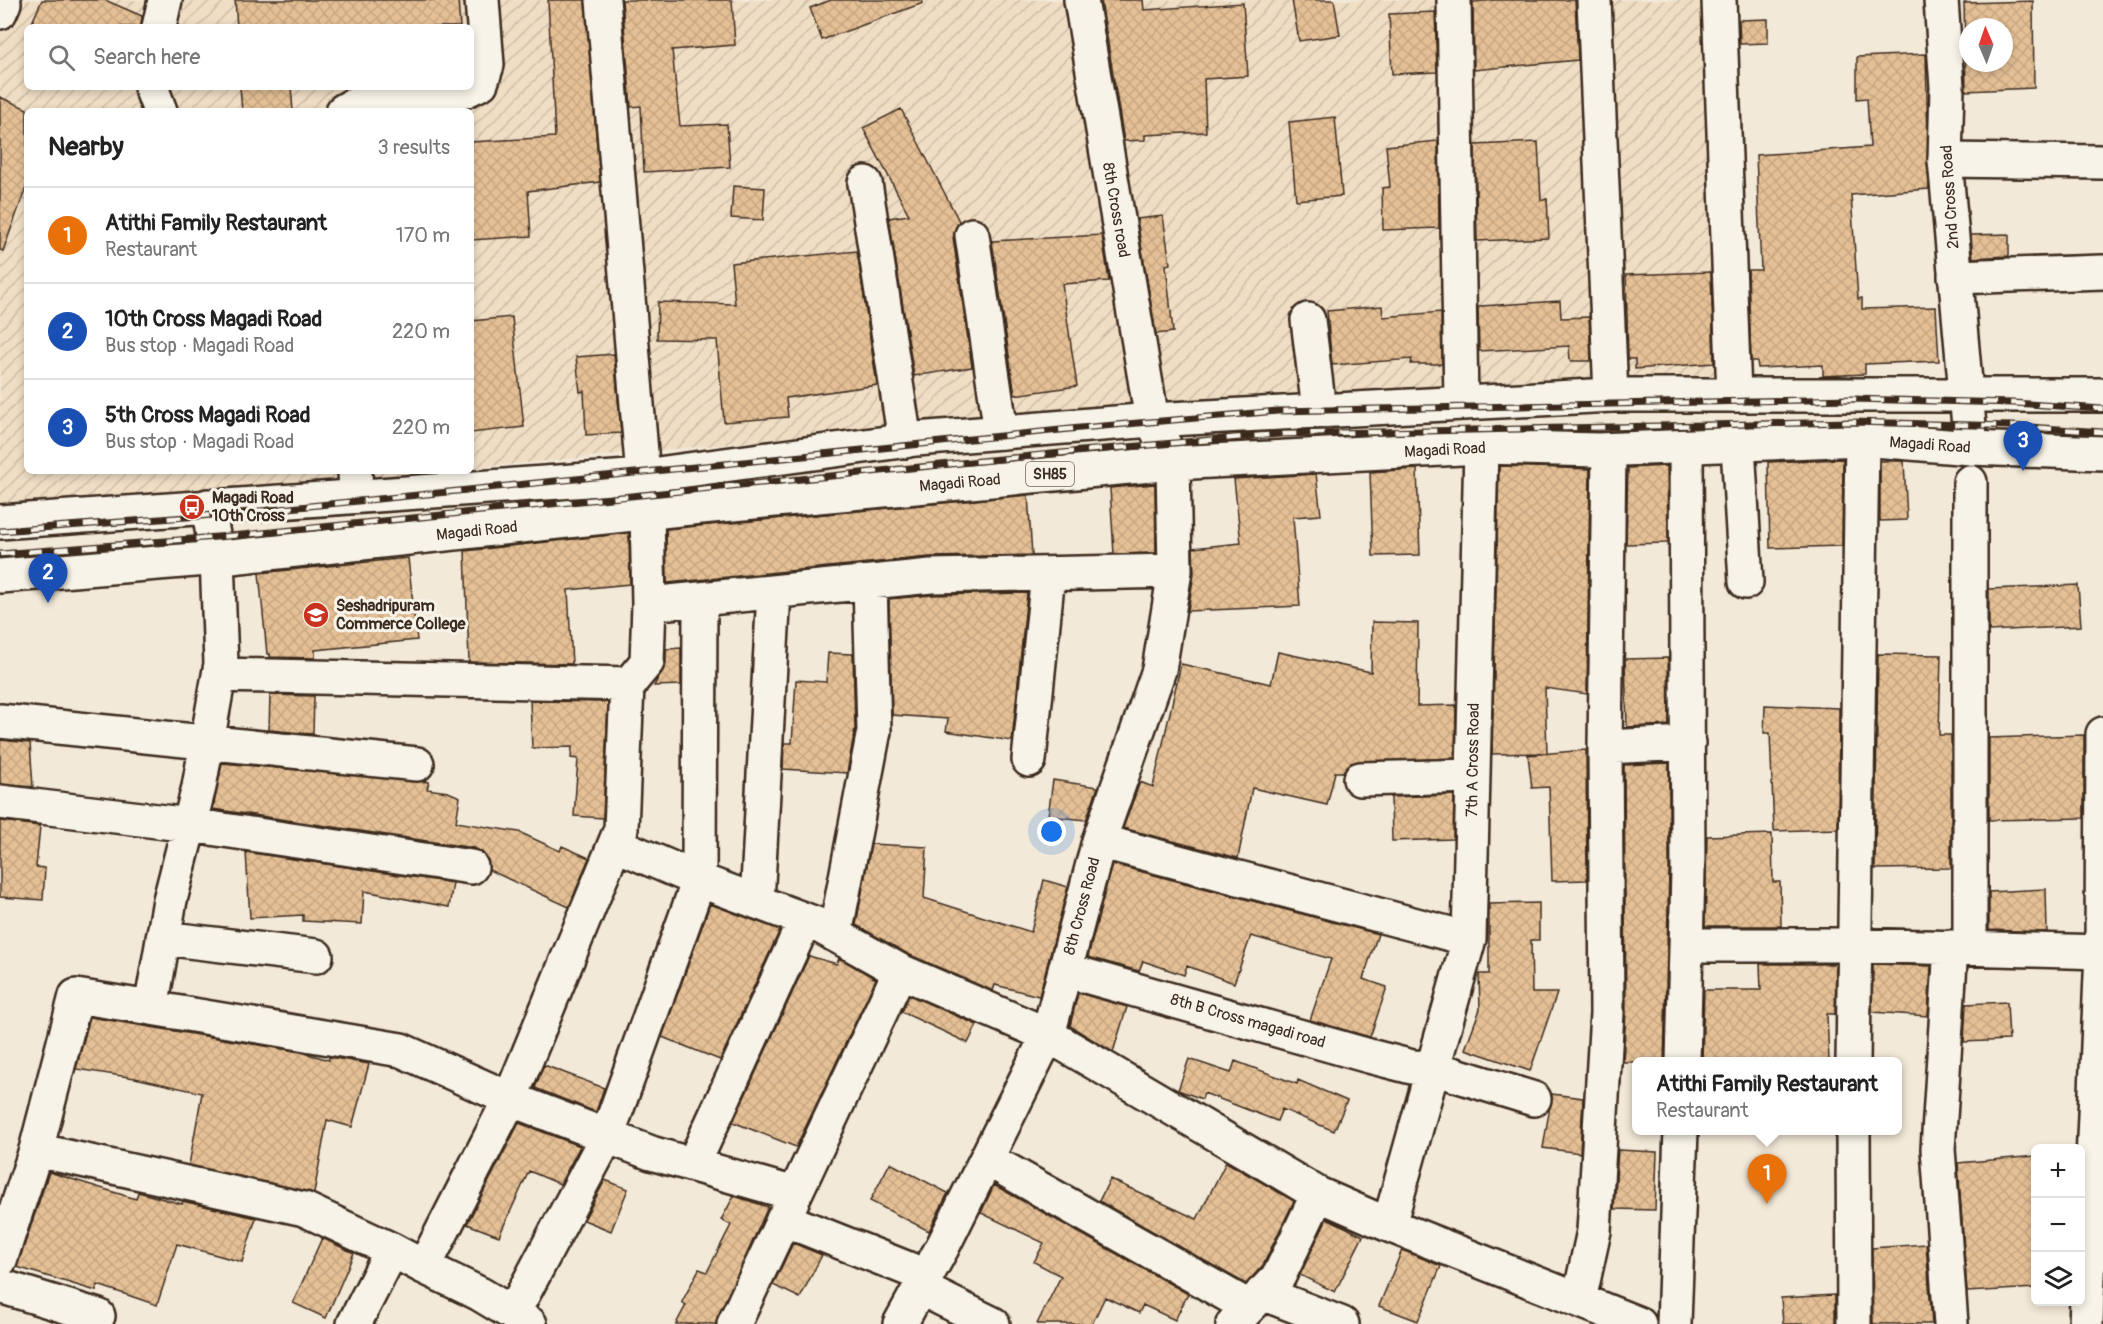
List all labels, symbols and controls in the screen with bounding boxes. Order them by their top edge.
north arrow [1959,18,2013,72]
search box [24,24,474,90]
icon: search [45,41,78,74]
text: Search here [93,43,200,71]
text: Nearby [48,131,124,163]
text: 3 results [378,135,450,160]
street label: 2nd Cross Road [1936,144,1964,250]
street label: 8th Cross road [1098,161,1134,259]
text: Atithi Family Restaurant [105,209,327,237]
text: 1 [64,223,71,248]
text: 170 m [396,223,450,248]
text: Restaurant [105,237,197,262]
text: 10th Cross Magadi Road [105,305,322,333]
text: 2 [62,319,73,344]
text: 220 m [392,319,450,344]
text: Bus stop · Magadi Road [105,333,294,358]
text: 5th Cross Magadi Road [105,401,311,429]
text: 3 [62,415,73,440]
text: 220 m [392,415,450,440]
pin: 3 [2004,422,2042,471]
text: Bus stop · Magadi Road [105,429,294,454]
street label: Magadi Road [1889,432,1971,458]
street label: Magadi Road [1404,438,1486,462]
road number: SH85 [1026,462,1074,486]
street label: Magadi Road [918,469,1002,497]
place label: Magadi Road 10th Cross [212,488,294,526]
bus stop icon: Magadi Road 10th Cross [177,492,207,522]
street label: Magadi Road [435,517,519,545]
pin: 2 [28,554,68,603]
place label: Seshadripuram Commerce College [336,596,467,634]
school or university icon: Seshadripuram Commerce College [301,600,331,630]
street label: 7th A Cross Road [1462,703,1484,817]
your location [1037,817,1066,846]
street label: 8th Cross Road [1059,855,1105,957]
street label: 8th B Cross magadi road [1168,989,1328,1053]
popup [1632,1057,1902,1135]
text: Atithi Family Restaurant [1656,1070,1878,1098]
text: Restaurant [1656,1098,1749,1123]
map controls [2031,1144,2085,1306]
button: + [2031,1144,2085,1198]
pin: 1 [1748,1154,1786,1204]
button: − [2031,1198,2085,1252]
button: layers [2031,1252,2085,1306]

